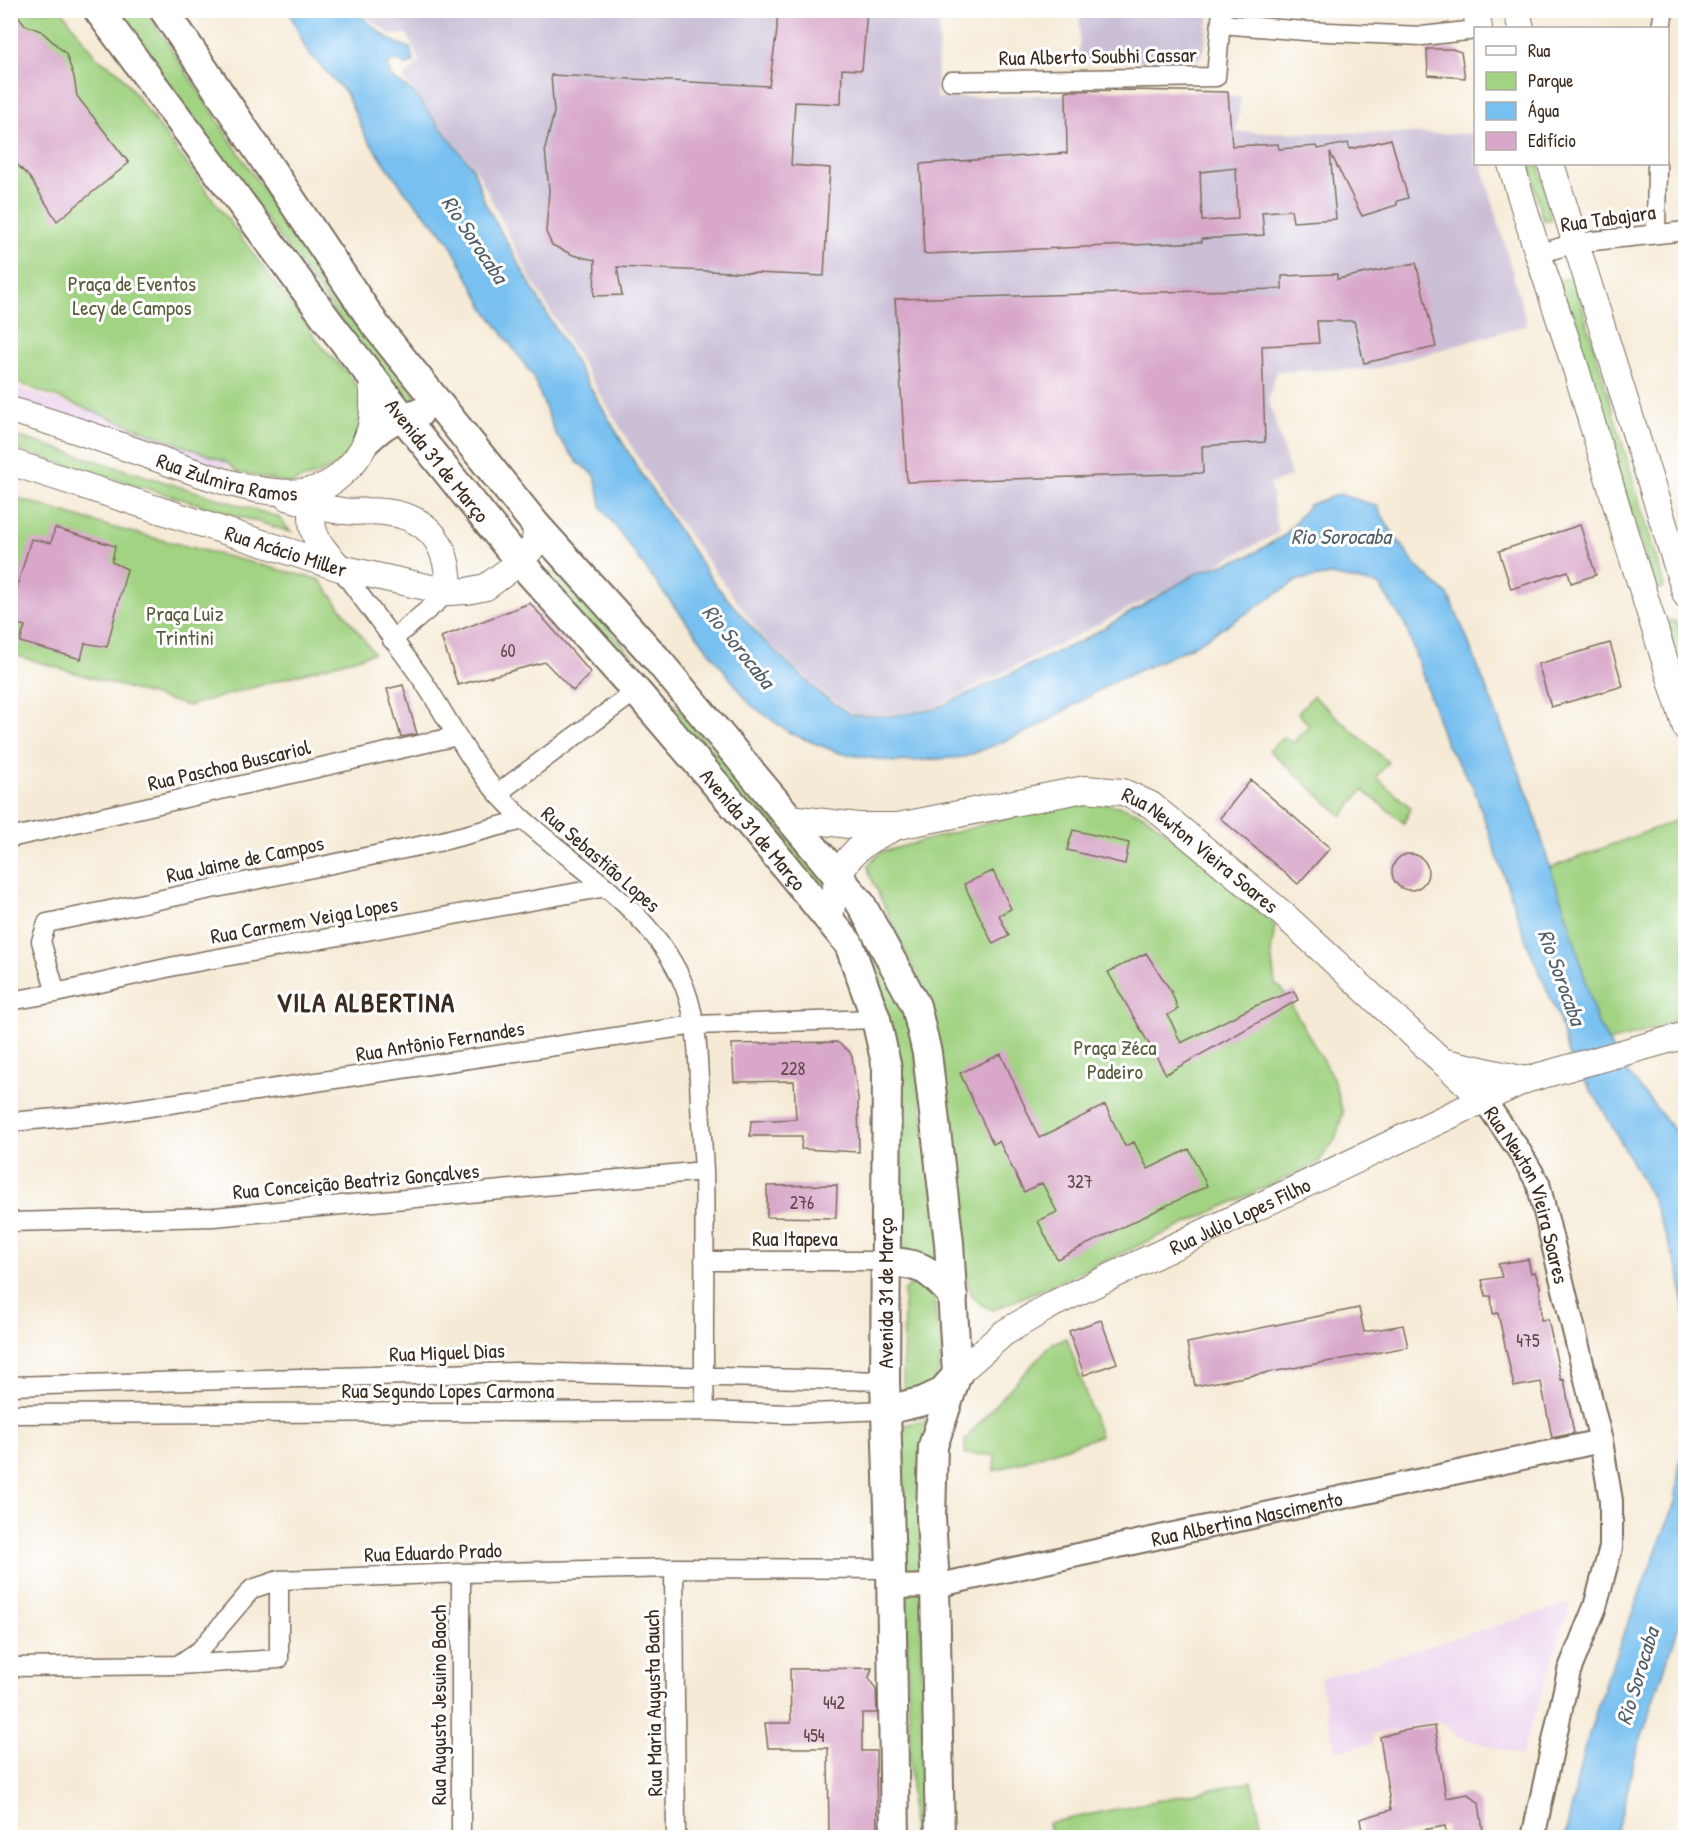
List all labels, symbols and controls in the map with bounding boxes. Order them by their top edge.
legend [1474,27,1669,165]
text: Rua [1528,38,1550,63]
street label: Rua Alberto Soubhi Cassar [999,40,1197,72]
text: Parque [1528,68,1573,93]
text: Água [1528,98,1559,123]
text: Edifício [1528,128,1576,153]
water label: Rio Sorocaba [435,189,517,291]
street label: Rua Tabajara [1559,197,1657,239]
park label: Praça de Eventos Lecy de Campos [68,269,196,322]
street label: Avenida 31 de Março [379,392,497,528]
street label: Rua Zulmira Ramos [153,445,298,507]
street label: Rua Acácio Miller [221,518,350,584]
water label: Rio Sorocaba [1291,521,1393,551]
water label: Rio Sorocaba [696,598,784,696]
park label: Praça Luiz Trintini [146,599,224,652]
house number: 60 [500,638,516,663]
street label: Rua Paschoa Buscariol [145,732,314,798]
street label: Avenida 31 de Março [694,762,813,896]
street label: Rua Newton Vieira Soares [1118,779,1285,919]
street label: Rua Sebastião Lopes [535,799,667,919]
street label: Rua Jaime de Campos [164,828,326,890]
street label: Rua Carmem Veiga Lopes [208,889,400,951]
water label: Rio Sorocaba [1531,925,1594,1031]
district label: VILA ALBERTINA [276,984,456,1020]
street label: Rua Antônio Fernandes [354,1013,526,1069]
park label: Praça Zéca Padeiro [1073,1033,1157,1086]
house number: 228 [781,1056,806,1081]
street label: Rua Newton Vieira Soares [1478,1100,1577,1286]
street label: Rua Conceição Beatriz Gonçalves [232,1156,480,1206]
house number: 327 [1067,1169,1093,1194]
street label: Rua Julio Lopes Filho [1164,1170,1315,1261]
house number: 276 [790,1190,814,1215]
street label: Avenida 31 de Março [871,1217,900,1369]
street label: Rua Itapeva [752,1224,838,1253]
house number: 475 [1516,1328,1540,1353]
street label: Rua Miguel Dias [389,1335,505,1369]
street label: Rua Segundo Lopes Carmona [342,1376,554,1405]
street label: Rua Albertina Nascimento [1148,1483,1345,1553]
street label: Rua Eduardo Prado [364,1535,502,1569]
street label: Rua Augusto Jesuino Baoch [424,1605,453,1805]
street label: Rua Maria Augusta Bauch [637,1609,669,1797]
water label: Rio Sorocaba [1608,1622,1667,1728]
house number: 442 [823,1690,846,1715]
house number: 454 [803,1723,825,1748]

